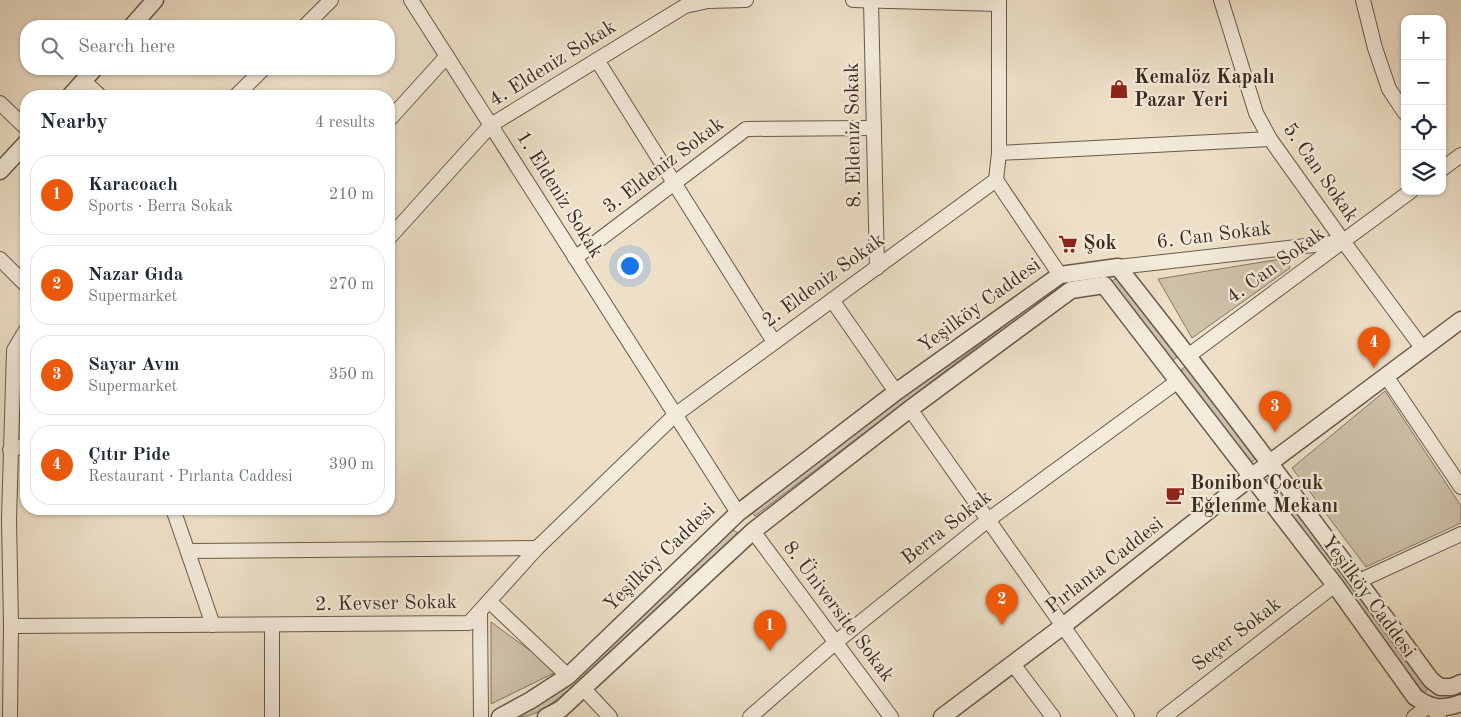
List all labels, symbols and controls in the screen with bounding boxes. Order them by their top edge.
map controls [1401,15,1446,195]
button: + [1401,15,1446,60]
street label: 4. Eldeniz Sokak [486,17,620,111]
search box [20,20,395,75]
icon: search [38,34,66,62]
text: Search here [78,38,175,57]
button: − [1401,60,1446,105]
street label: 8. Eldeniz Sokak [843,62,865,208]
place label: Kemalöz Kapalı Pazar Yeri [1134,68,1275,111]
shop icon: Kemalöz Kapalı Pazar Yeri [1108,78,1130,100]
button: locate [1401,105,1446,150]
text: Nearby [40,112,108,133]
street label: 3. Eldeniz Sokak [600,114,728,218]
text: 4 results [315,115,375,131]
street label: 5. Can Sokak [1279,120,1361,226]
street label: 1. Eldeniz Sokak [512,128,606,262]
button: layers [1401,150,1446,195]
text: Karacoach [88,176,178,195]
text: 1 [52,187,62,203]
text: 210 m [329,187,374,203]
text: Sports · Berra Sokak [88,199,233,215]
street label: 6. Can Sokak [1155,219,1273,253]
street label: 4. Can Sokak [1223,224,1329,308]
street label: 2. Eldeniz Sokak [759,230,889,332]
supermarket icon: Şok [1057,233,1079,255]
place label: Şok [1083,234,1117,254]
your location [617,253,643,279]
street label: Yeşilköy Caddesi [915,255,1045,357]
text: Nazar Gıda [88,266,183,285]
text: 2 [52,277,62,293]
text: 270 m [329,277,374,293]
text: Supermarket [88,289,177,305]
pin: 4 [1358,327,1390,368]
text: Sayar Avm [88,356,179,375]
text: 3 [52,367,62,383]
text: 350 m [329,367,374,383]
text: Supermarket [88,379,177,395]
pin: 3 [1259,391,1291,432]
text: Çıtır Pide [88,446,170,465]
text: 4 [52,457,62,473]
text: 390 m [329,457,374,473]
text: Restaurant · Pırlanta Caddesi [88,469,293,485]
place label: Bonibon Çocuk Eğlenme Mekanı [1190,474,1338,517]
cafe icon: Bonibon Çocuk Eğlenme Mekanı [1164,484,1186,506]
street label: Berra Sokak [898,487,996,569]
street label: Yeşilköy Caddesi [601,500,719,616]
street label: Pırlanta Caddesi [1042,514,1168,618]
street label: Yeşilköy Caddesi [1317,532,1419,662]
street label: 8. Üniversite Sokak [779,536,900,686]
pin: 2 [986,584,1018,625]
street label: 2. Kevser Sokak [315,593,457,615]
street label: Seçer Sokak [1189,594,1285,676]
pin: 1 [754,610,786,651]

